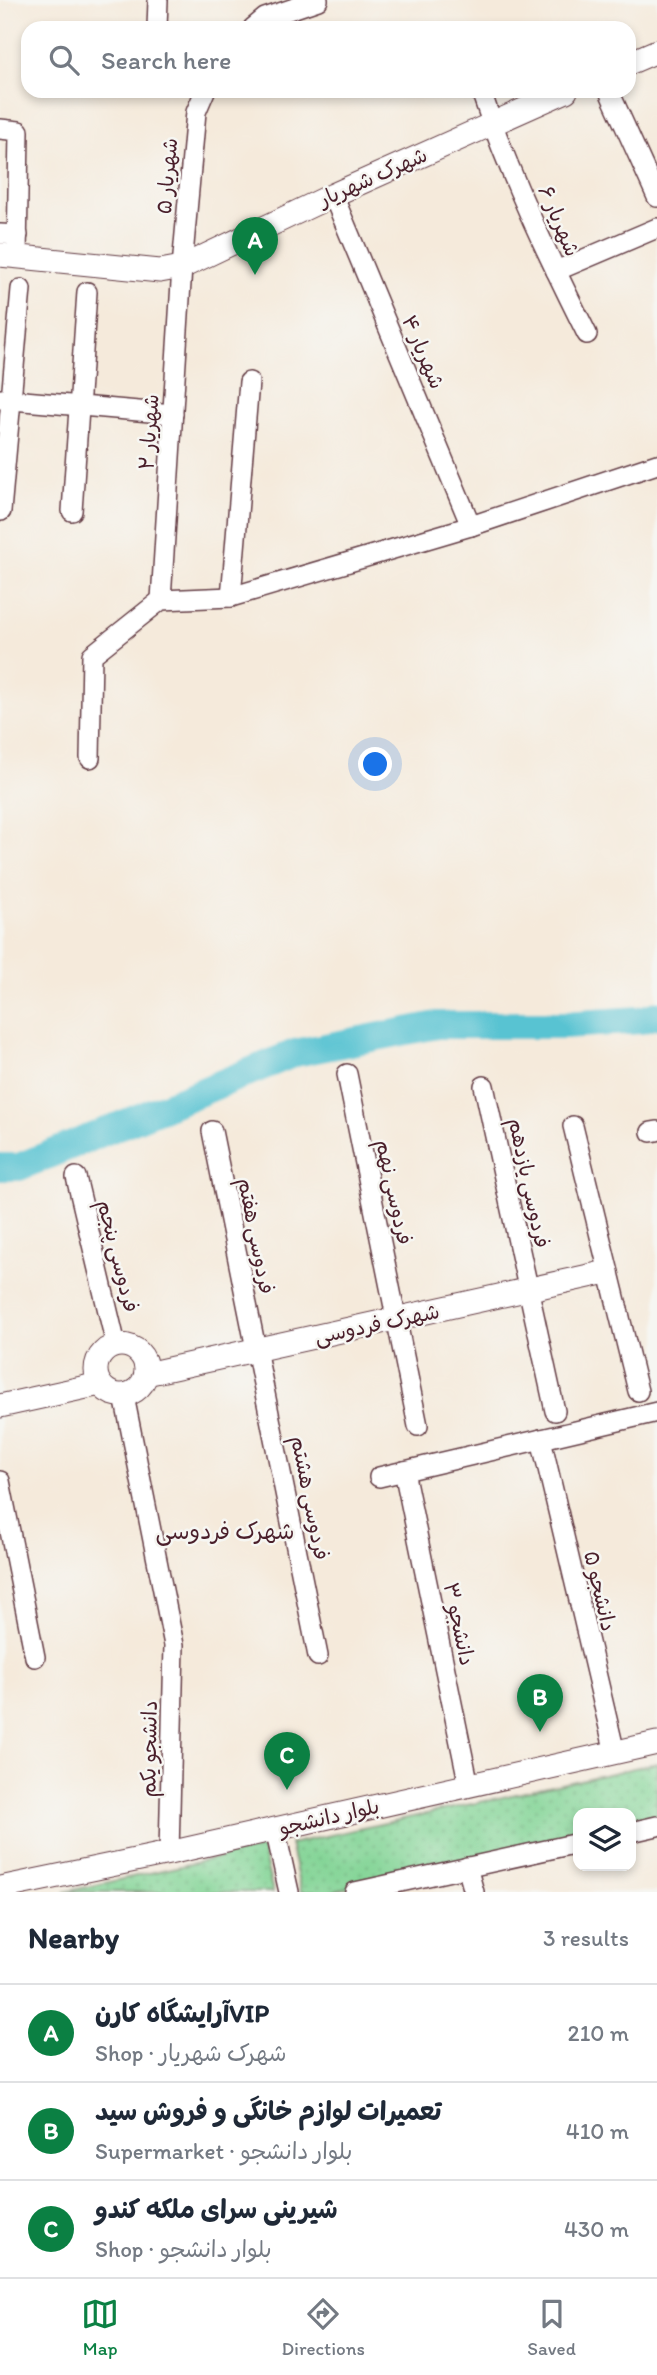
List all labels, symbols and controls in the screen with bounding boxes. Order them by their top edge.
search box [21,21,636,98]
icon: search [45,41,83,79]
text: Search here [101,44,231,76]
street label: ۵ شهریار [151,137,182,215]
street label: شهرک شهریار [313,142,431,212]
street label: شهریار ۶ [533,182,586,260]
pin: A [232,217,278,275]
street label: شهریار ۴ [397,311,450,392]
street label: ۲ شهریار [133,393,164,471]
your location [358,747,392,781]
street label: فردوسی یازدهم [500,1116,555,1251]
street label: فردوسی نهم [367,1137,418,1248]
street label: فردوسی هفتم [229,1176,280,1297]
street label: فردوسی پنجم [89,1197,145,1316]
street label: شهرک فردوسی [312,1298,442,1351]
street label: فردوسی هشتم [282,1434,335,1563]
district label: شهرک فردوسی [155,1517,295,1546]
street label: دانشجو ۵ [578,1548,622,1634]
street label: دانشجو ۳ [438,1580,480,1668]
pin: B [517,1674,563,1732]
street label: دانشجو یکم [135,1700,166,1798]
pin: C [264,1732,310,1790]
street label: بلوار دانشجو [275,1793,382,1841]
map controls [573,1808,636,1871]
button: layers [573,1808,636,1871]
text: Nearby [28,1919,119,1956]
text: 3 results [543,1924,629,1952]
text: آرایشگاه کارنVIP [95,1997,269,2029]
text: A [44,2019,58,2047]
text: 210 m [568,2019,629,2047]
text: Shop · شهرک شهریار [95,2039,287,2067]
text: تعمیرات لوازم خانگی و فروش سید [95,2095,442,2127]
text: B [44,2117,58,2145]
text: 410 m [566,2117,629,2145]
text: Supermarket · بلوار دانشجو [95,2137,352,2165]
text: شیرینی سرای ملکه کندو [95,2193,338,2225]
text: C [44,2215,58,2243]
text: 430 m [564,2215,629,2243]
text: Shop · بلوار دانشجو [95,2235,272,2263]
tab: Map [81,2295,119,2360]
tab: Directions [281,2295,365,2360]
tab: Saved [527,2295,576,2360]

